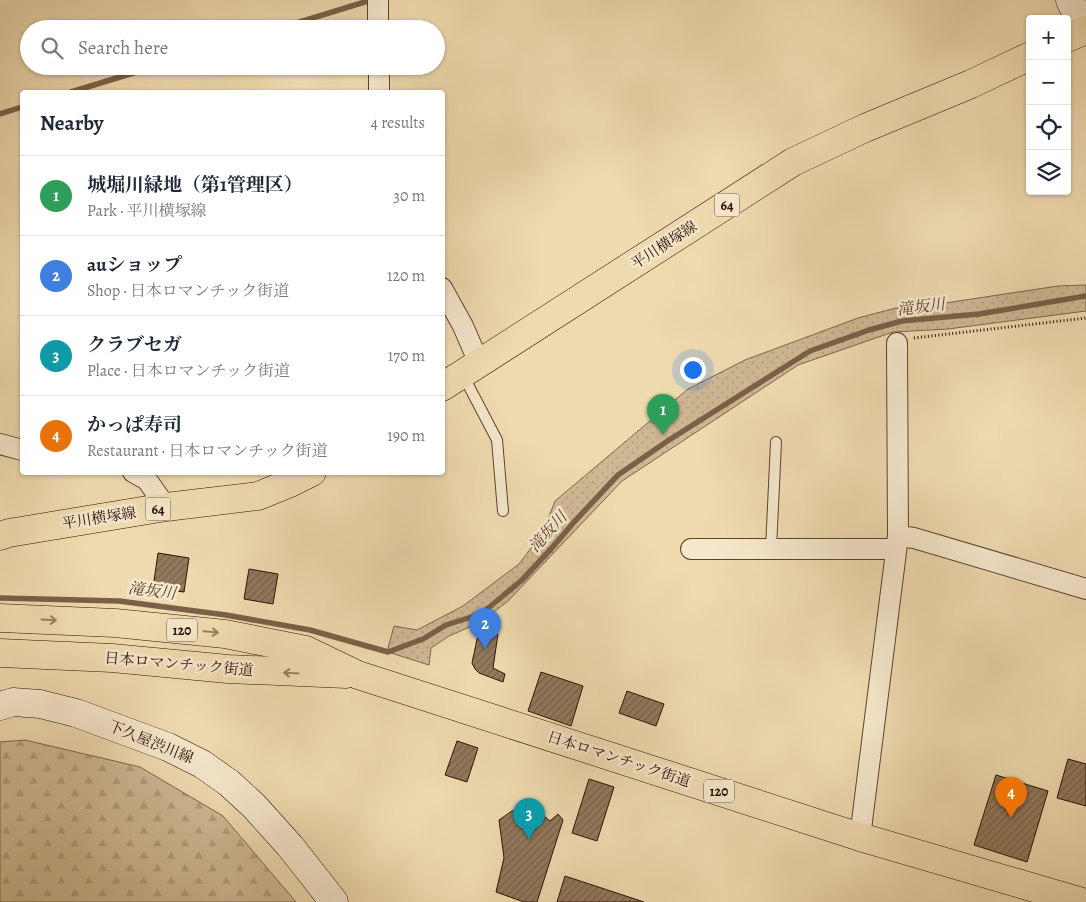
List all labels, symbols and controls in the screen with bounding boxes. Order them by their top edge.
map controls [1026,15,1071,195]
button: + [1026,15,1071,60]
search box [20,20,445,75]
icon: search [38,34,66,62]
text: Search here [78,35,168,61]
button: − [1026,60,1071,105]
button: locate [1026,105,1071,150]
text: Nearby [40,109,103,137]
text: 4 results [371,112,425,134]
button: layers [1026,150,1071,195]
text: 城堀川緑地（第1管理区） [87,172,303,198]
text: 1 [53,185,59,207]
text: 30 m [393,185,425,207]
road number: 64 [714,194,740,216]
text: Park · 平川横塚線 [87,200,207,222]
street label: 平川横塚線 [627,216,701,274]
text: auショップ [87,252,182,278]
text: 2 [52,265,60,287]
text: 120 m [387,265,425,287]
text: Shop · 日本ロマンチック街道 [87,280,289,302]
water label: 滝坂川 [896,293,948,321]
text: クラブセガ [87,332,182,358]
text: 3 [53,345,59,367]
text: 170 m [388,345,425,367]
your location [680,357,706,383]
text: Place · 日本ロマンチック街道 [87,360,290,382]
pin: 1 [647,394,679,435]
text: かっぱ寿司 [87,412,182,438]
text: 4 [52,425,60,447]
text: 190 m [387,425,425,447]
text: Restaurant · 日本ロマンチック街道 [87,440,328,462]
road number: 64 [146,498,170,520]
street label: 平川横塚線 [60,502,138,534]
water label: 滝坂川 [524,505,574,557]
water label: 滝坂川 [127,577,179,605]
pin: 2 [469,608,501,649]
one-way arrow [40,616,56,625]
road number: 120 [167,618,197,642]
one-way arrow [202,628,218,637]
street label: 日本ロマンチック街道 [104,648,254,680]
one-way arrow [284,668,300,677]
street label: 下久屋渋川線 [106,716,196,768]
street label: 日本ロマンチック街道 [545,726,693,792]
pin: 4 [995,777,1027,818]
road number: 120 [704,779,734,802]
pin: 3 [513,798,545,839]

